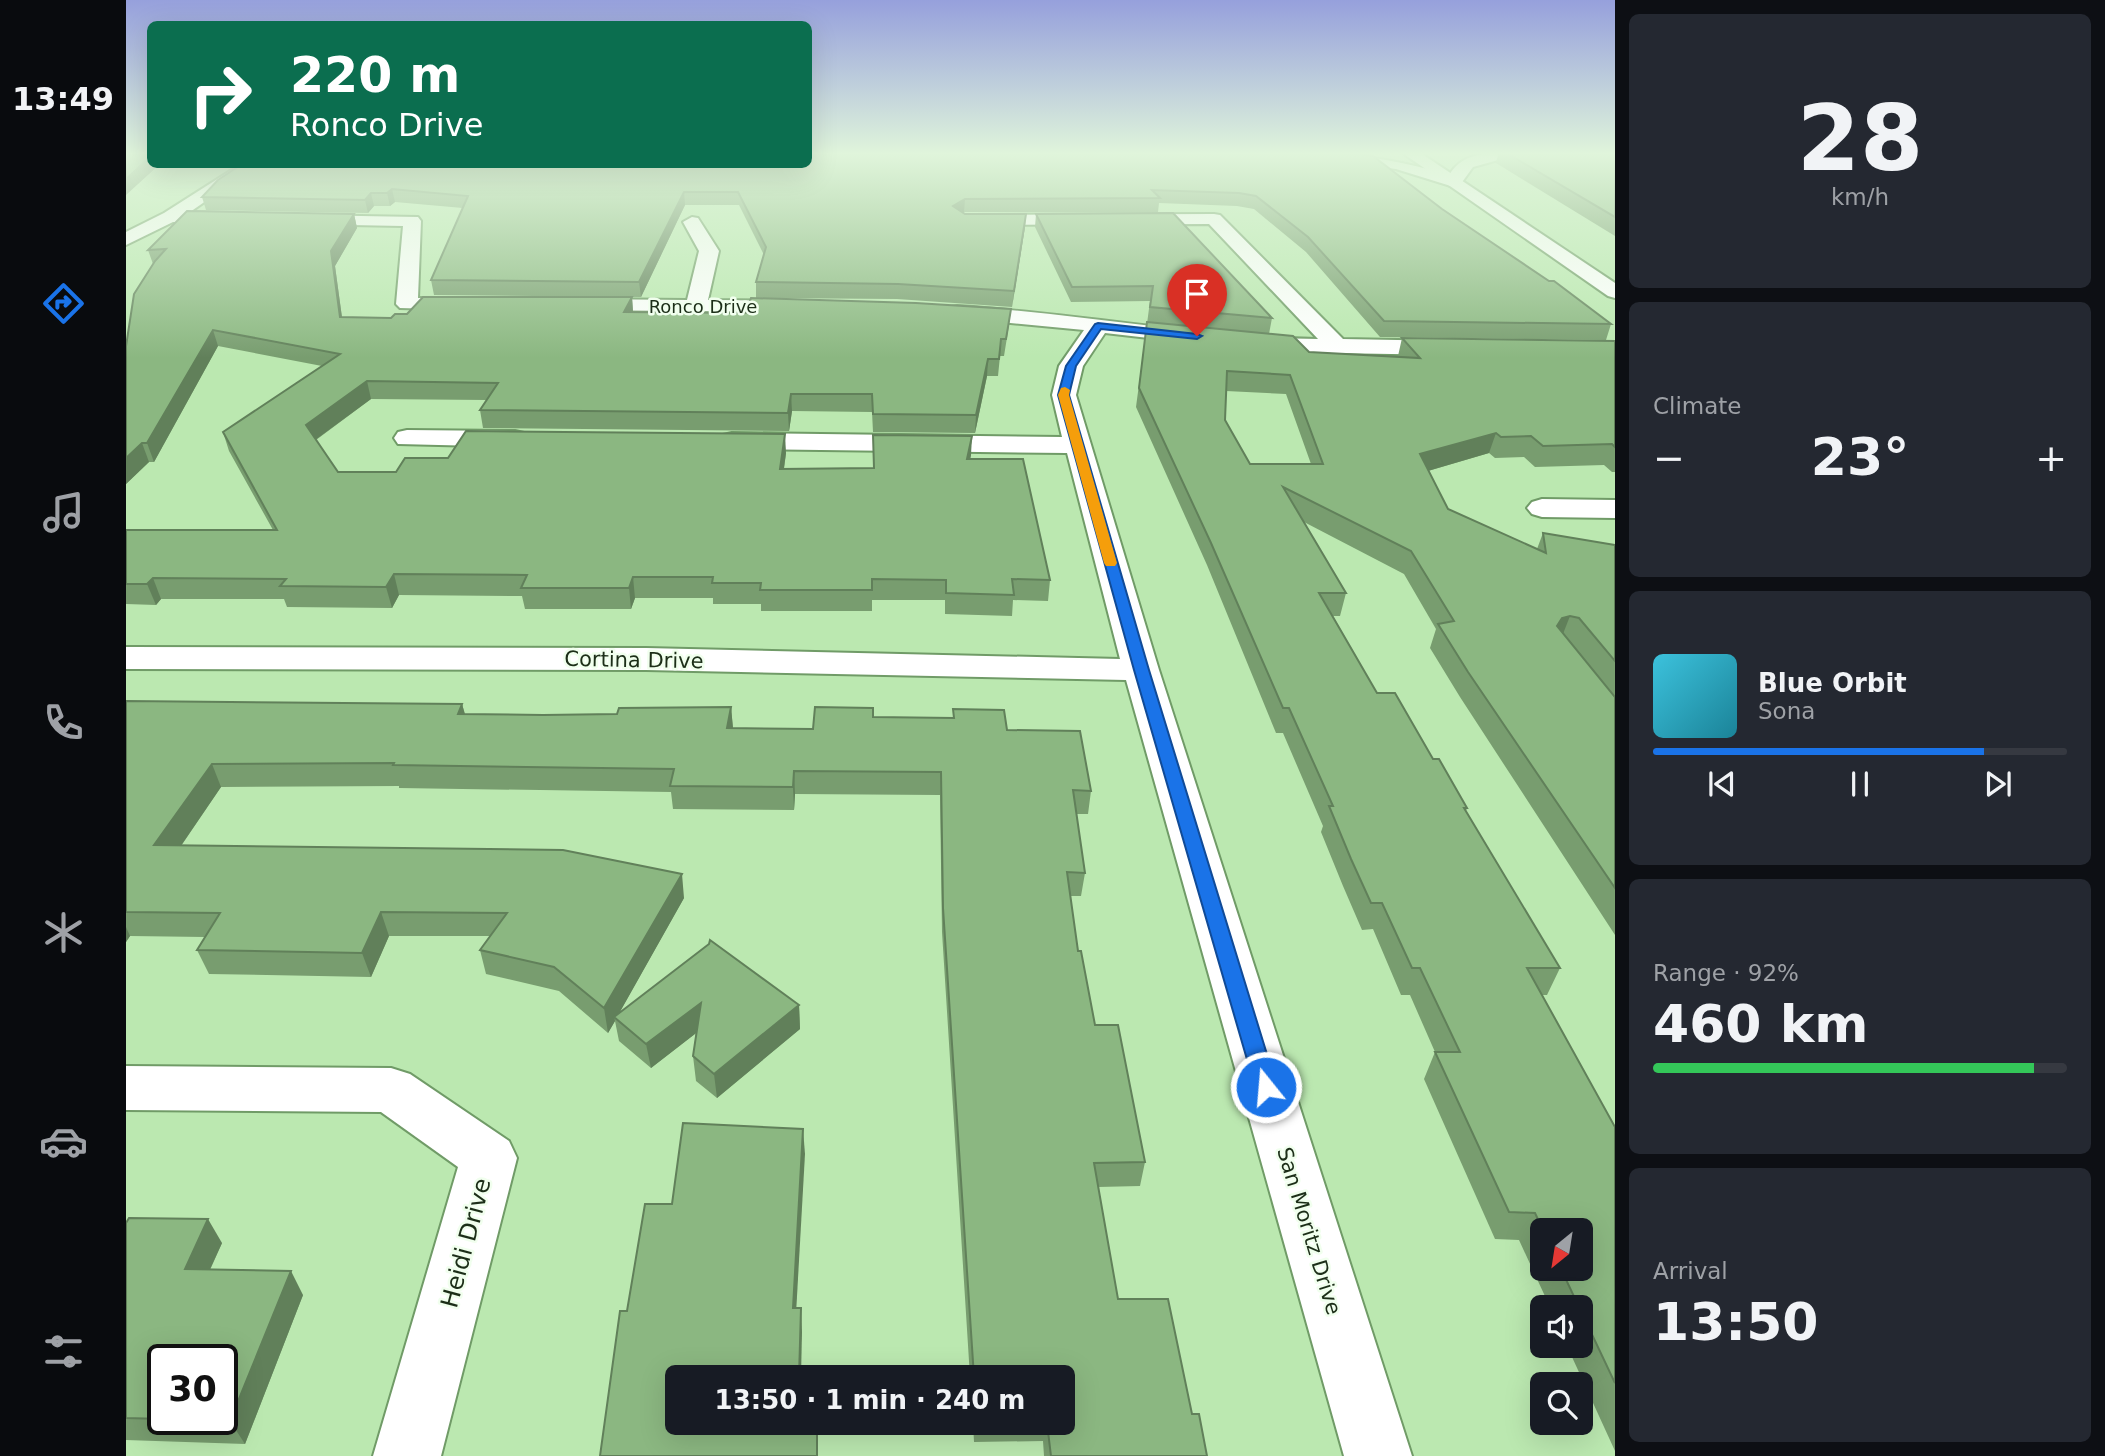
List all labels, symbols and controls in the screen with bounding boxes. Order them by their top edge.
text: 220 m [290,47,460,104]
icon: right [175,49,266,140]
text: 13:49 [12,80,114,118]
text: 28 [1797,86,1923,191]
text: Ronco Drive [290,106,483,144]
text: km/h [1831,184,1889,210]
pin [1167,264,1227,336]
icon: arrive [1178,275,1216,313]
icon: directions [39,279,88,328]
street label: Ronco Drive [649,296,757,317]
text: Climate [1653,393,1742,419]
text: 23° [1811,427,1909,487]
text: − [1653,436,1685,480]
text: + [2035,436,2067,480]
icon: music [39,488,88,537]
street label: Cortina Drive [564,647,704,673]
text: Blue Orbit [1758,668,1907,698]
icon: phone [39,698,88,747]
text: Sona [1758,698,1815,724]
icon: previous [1703,765,1741,803]
icon: pause [1841,765,1879,803]
icon: next [1979,765,2017,803]
icon: climate [39,908,88,957]
text: Range · 92% [1653,960,1799,986]
text: 460 km [1653,994,1868,1054]
position arrow [1229,1050,1303,1124]
icon: car [39,1117,88,1166]
street label: San Moritz Drive [1272,1145,1346,1317]
street label: Heidi Drive [435,1175,497,1311]
north arrow [1530,1218,1592,1281]
map controls [1530,1218,1593,1435]
text: Arrival [1653,1258,1728,1284]
text: 13:50 [1653,1292,1819,1352]
button: sound [1530,1295,1593,1358]
icon: filters [39,1327,88,1376]
speed limit sign: 30 [147,1344,238,1435]
button: search [1530,1372,1593,1435]
text: 13:50 · 1 min · 240 m [715,1385,1025,1415]

